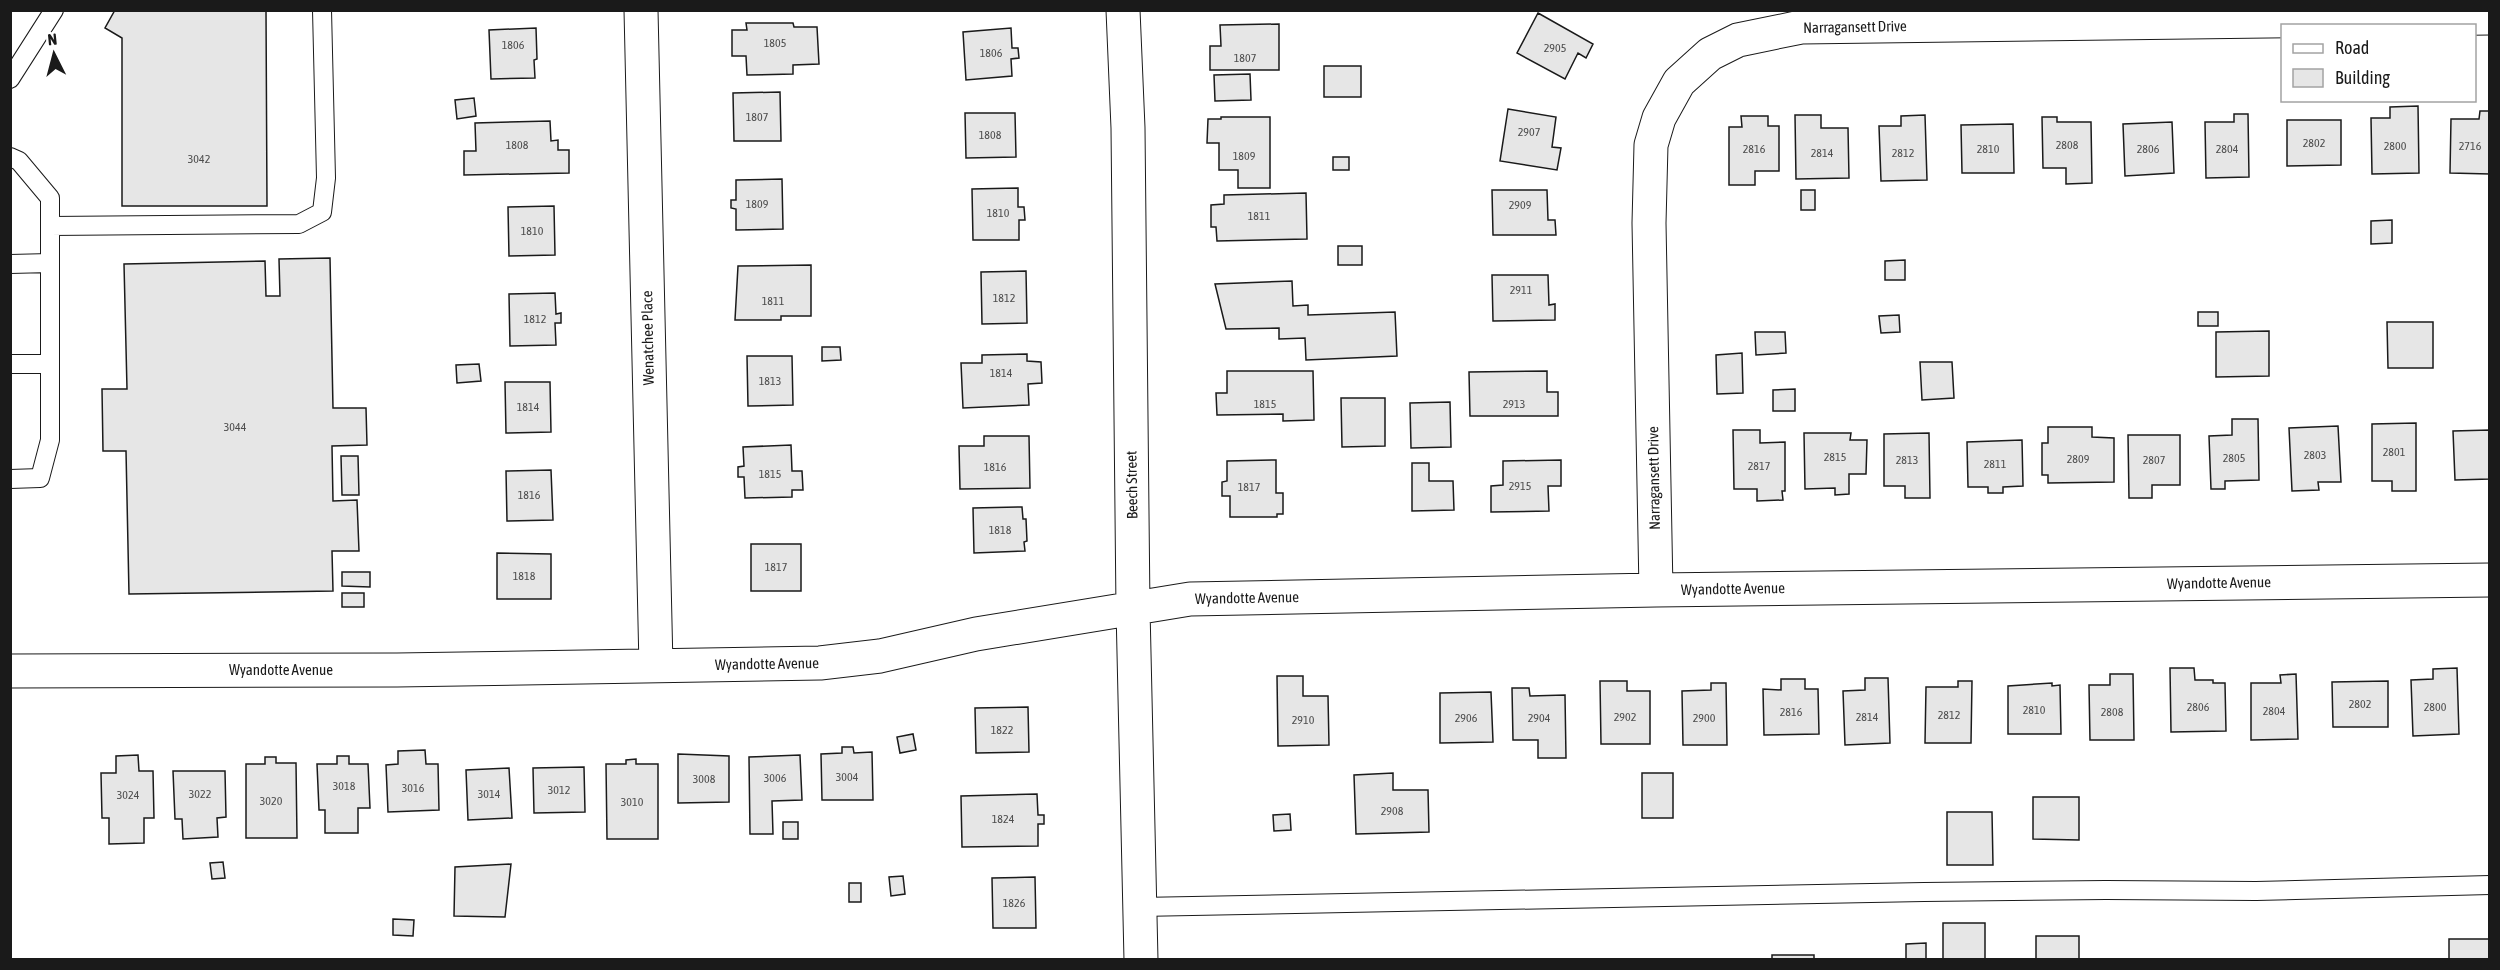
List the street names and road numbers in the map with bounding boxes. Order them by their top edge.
street label: Narragansett Drive [1803,17,1907,36]
street label: Wenatchee Place [638,290,657,386]
street label: Narragansett Drive [1644,426,1663,530]
street label: Beech Street [1122,451,1141,519]
street label: Wyandotte Avenue [2167,573,2271,592]
street label: Wyandotte Avenue [1681,579,1785,598]
street label: Wyandotte Avenue [1195,588,1299,607]
street label: Wyandotte Avenue [715,654,819,673]
street label: Wyandotte Avenue [229,661,333,678]

